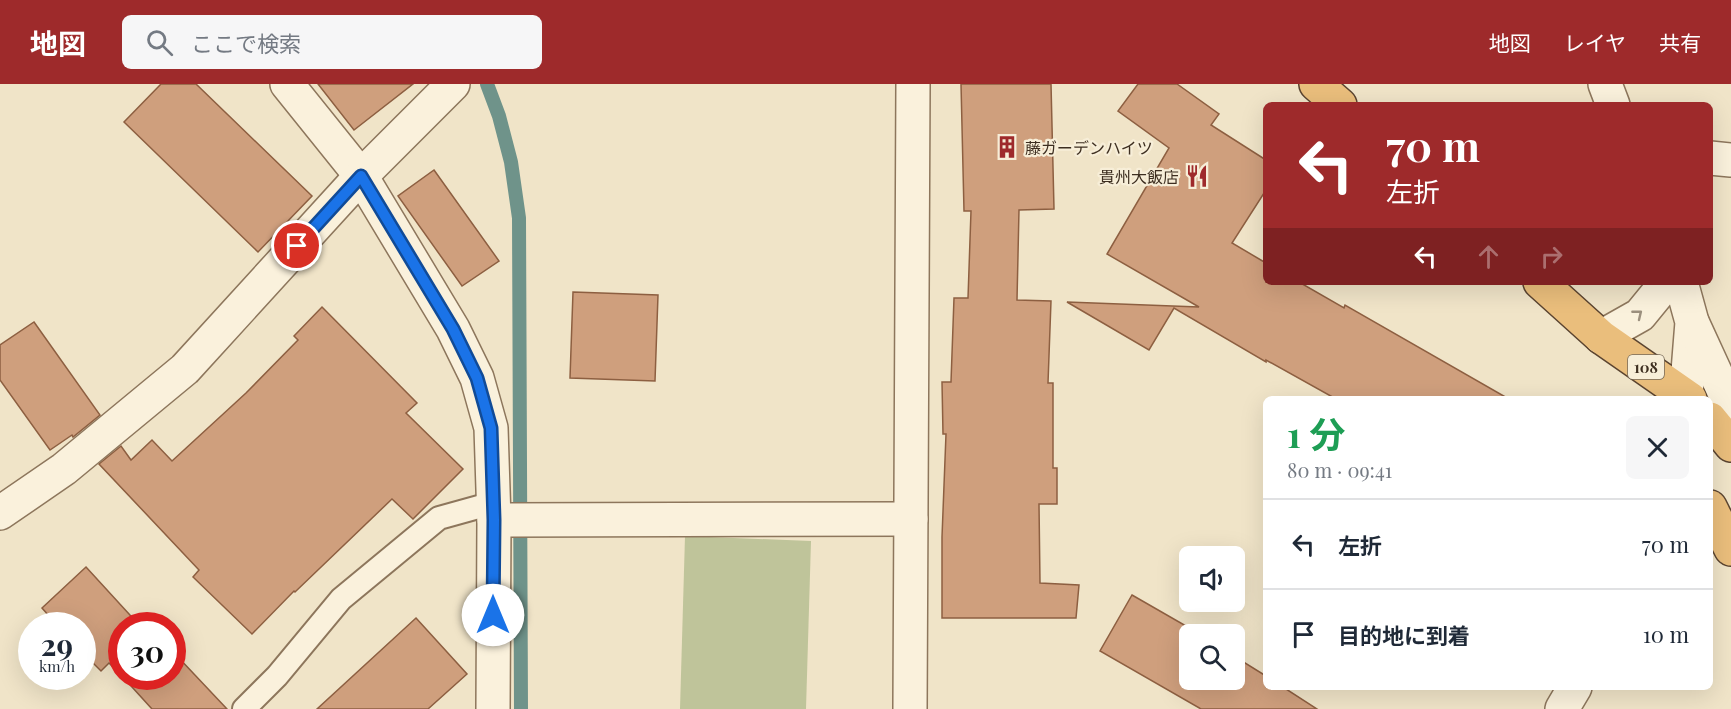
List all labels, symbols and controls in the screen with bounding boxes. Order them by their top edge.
search box [122,15,542,69]
text: 地図 [30,24,86,61]
icon: search [143,26,176,59]
text: ここで検索 [191,28,301,58]
text: 地図 [1489,28,1531,56]
text: レイヤ [1564,28,1626,56]
text: 共有 [1659,28,1701,56]
text: 70 m [1386,117,1480,173]
icon: left [1287,126,1365,204]
building icon: 藤ガーデンハイツ [994,134,1020,160]
place label: 藤ガーデンハイツ [1025,137,1153,158]
restaurant icon: 貴州大飯店 [1184,163,1210,189]
place label: 貴州大飯店 [1099,166,1179,187]
text: 左折 [1386,173,1440,209]
pin [271,220,322,271]
icon: arrive [280,229,313,262]
icon: left [1409,240,1442,273]
icon: ahead [1472,240,1505,273]
icon: right [1535,240,1568,273]
one-way arrow [1631,311,1642,322]
road number: 108 [1628,355,1664,379]
text: 1 分 [1287,409,1345,457]
button: close [1626,416,1689,479]
text: 80 m · 09:41 [1287,456,1392,483]
icon: left [1287,528,1320,561]
text: 70 m [1642,529,1689,559]
text: 左折 [1338,530,1382,560]
map controls [1179,546,1245,690]
button: sound [1179,546,1245,612]
position arrow [461,583,525,647]
speed limit sign: 30 [108,612,186,690]
icon: arrive [1287,618,1320,651]
text: 10 m [1643,619,1689,649]
text: 目的地に到着 [1338,620,1470,650]
text: 29 [41,624,73,664]
button: search [1179,624,1245,690]
text: km/h [39,656,75,676]

